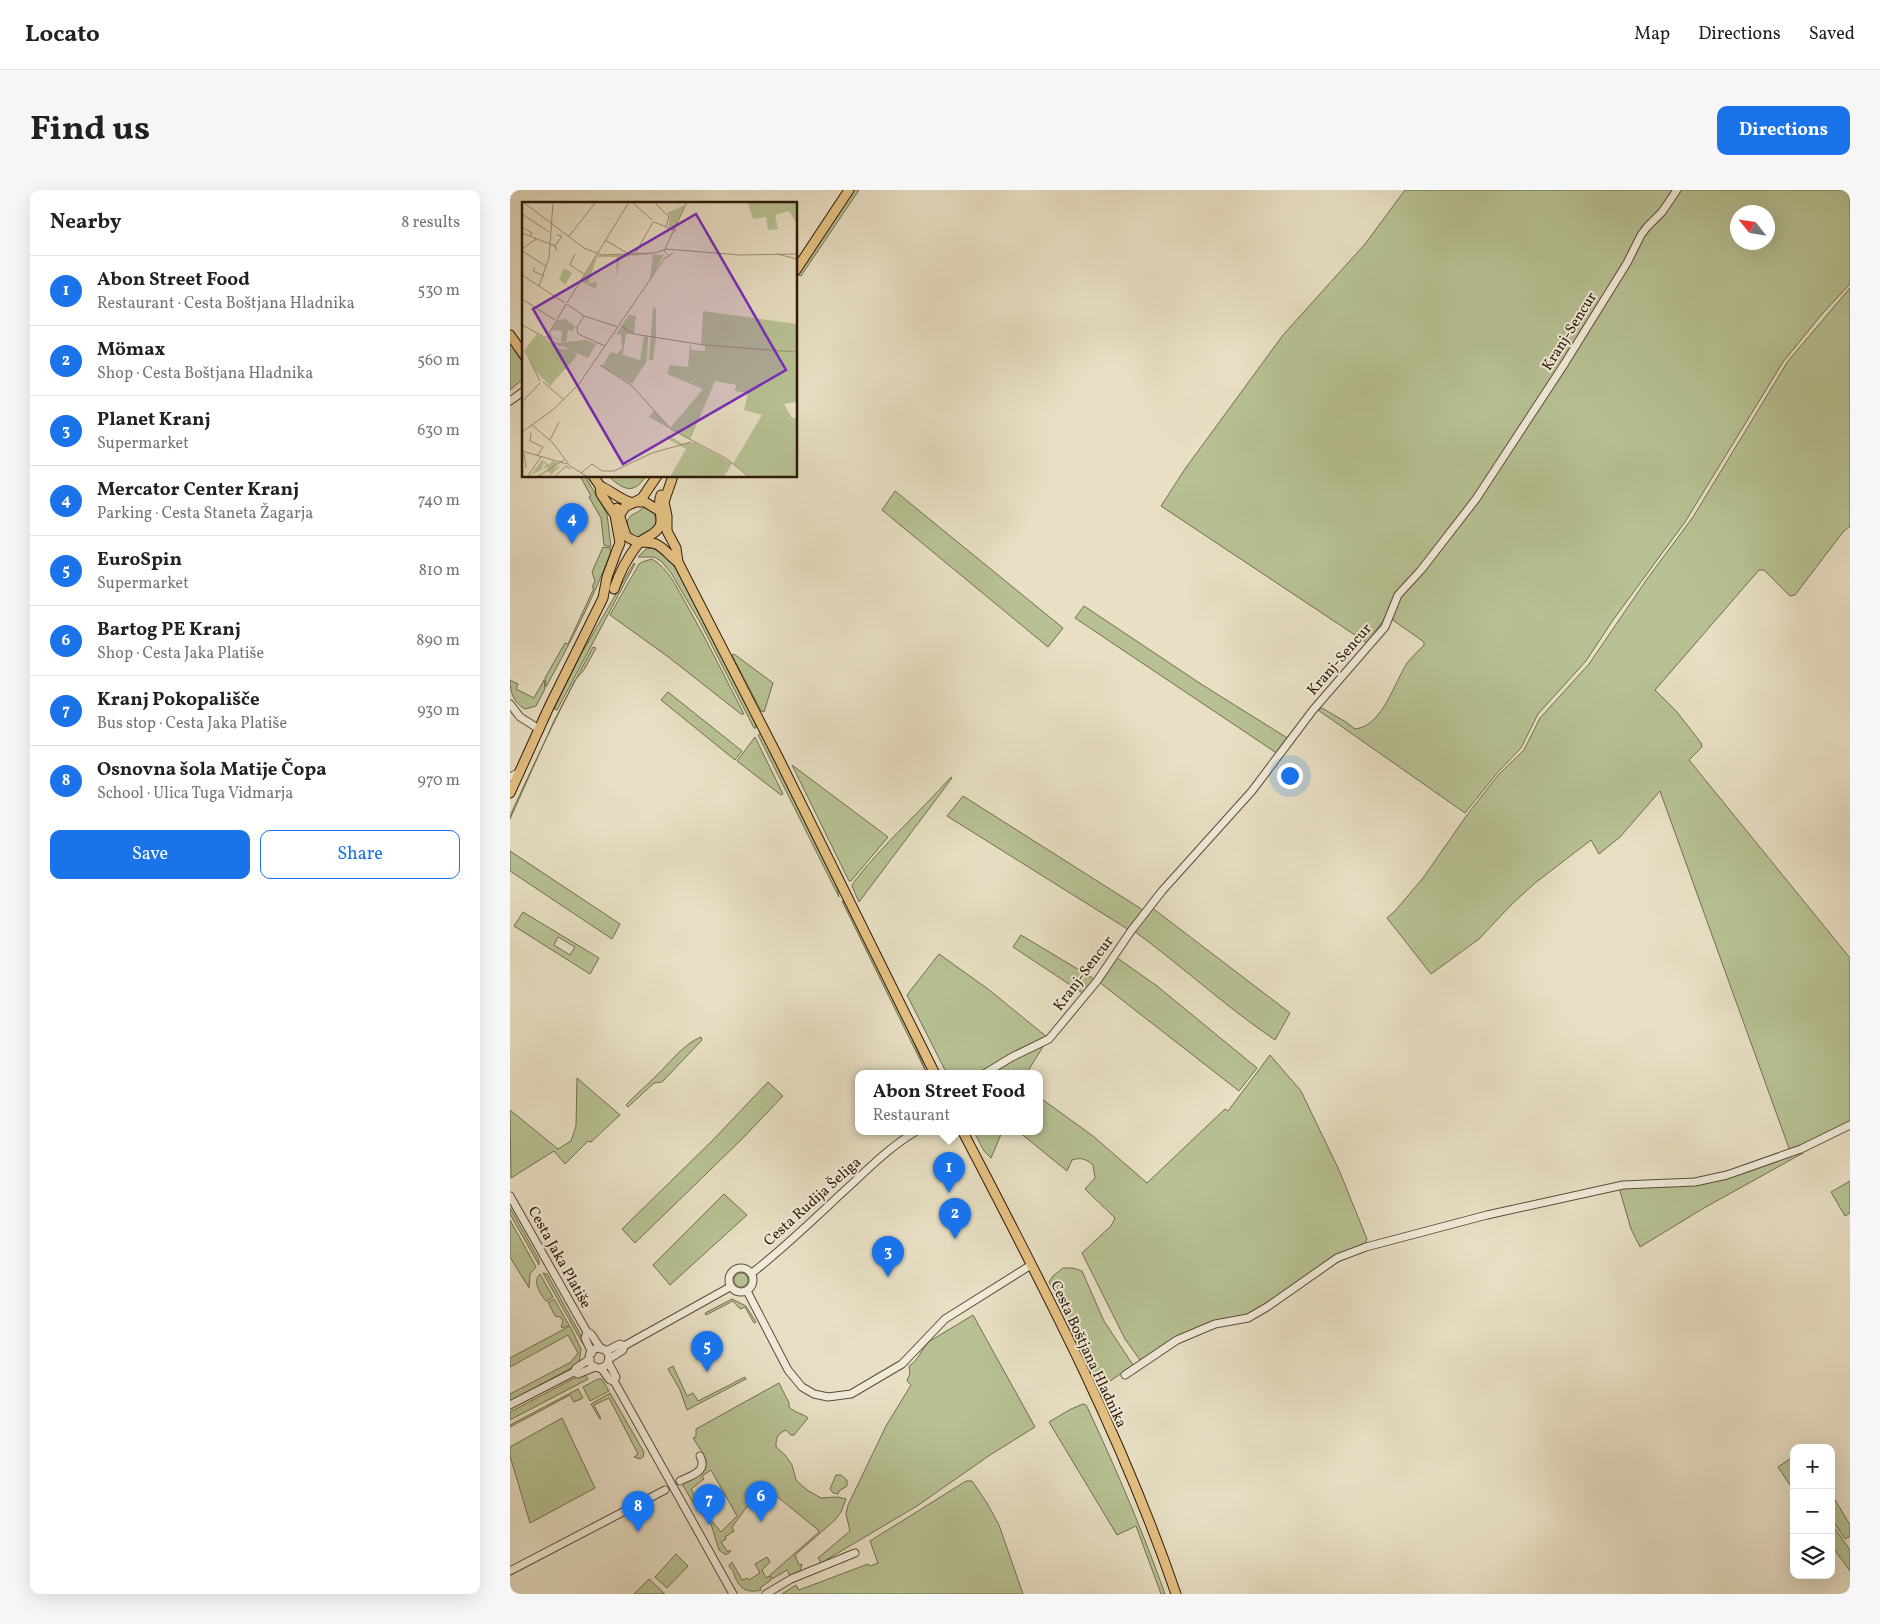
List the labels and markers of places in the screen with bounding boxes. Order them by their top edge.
pin: 4 [556,503,588,544]
pin: 1 [933,1152,965,1193]
pin: 2 [939,1198,971,1239]
pin: 3 [872,1236,904,1277]
pin: 5 [691,1331,723,1372]
pin: 6 [745,1481,777,1522]
pin: 7 [693,1484,725,1525]
pin: 8 [622,1491,654,1532]

